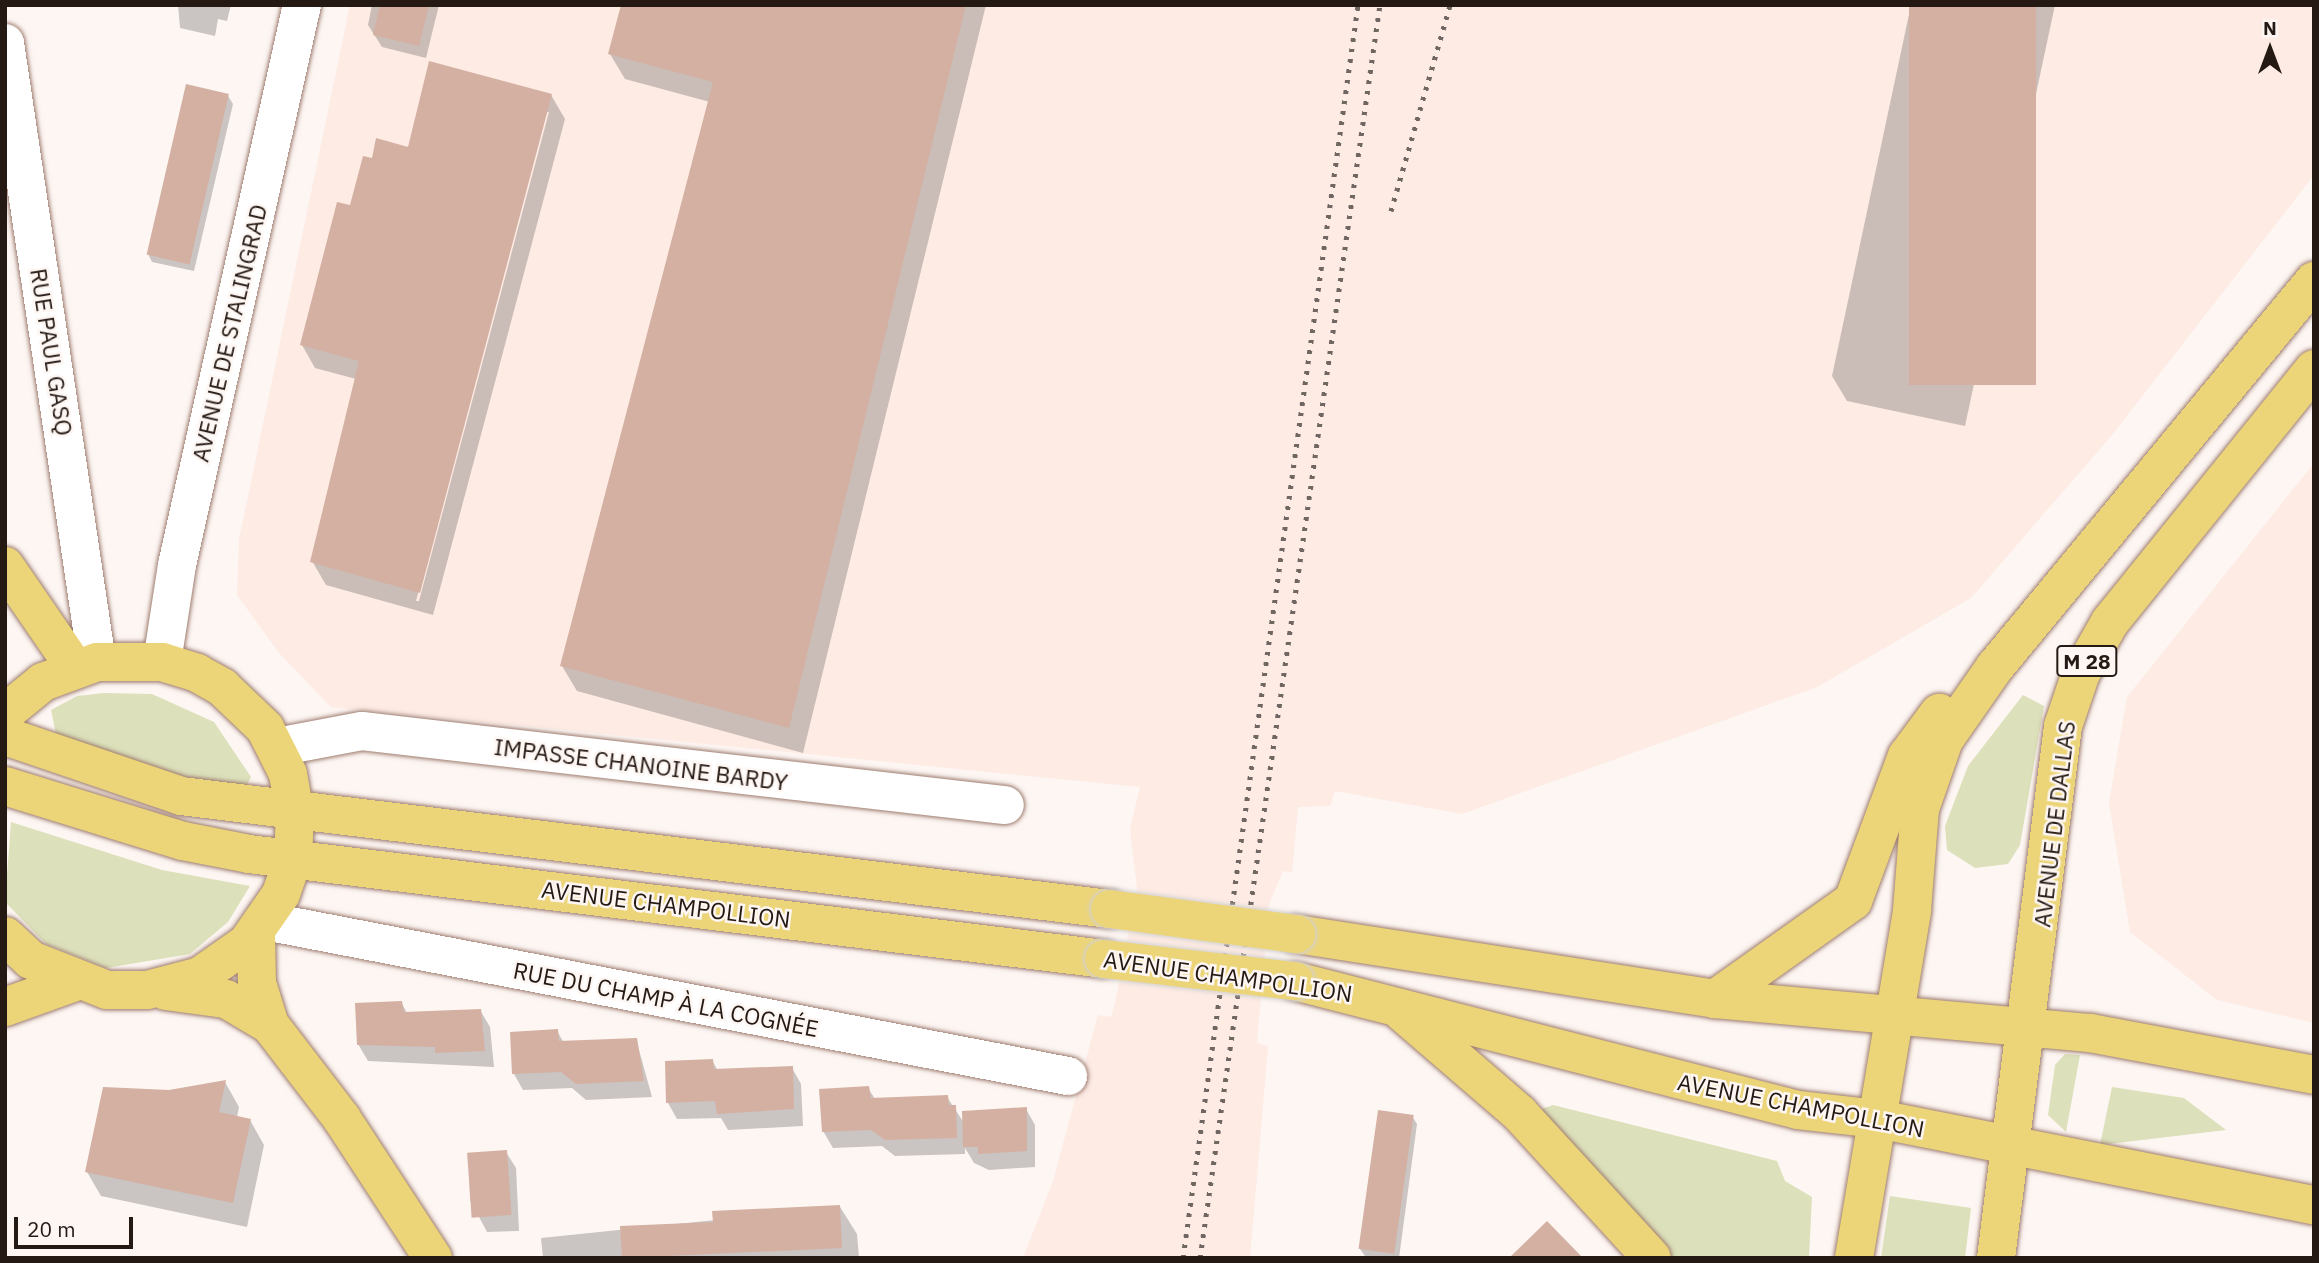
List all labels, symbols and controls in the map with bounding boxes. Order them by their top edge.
north arrow [2235,14,2305,84]
text: N [2263,16,2277,40]
street label: AVENUE DE STALINGRAD [186,202,272,464]
street label: RUE PAUL GASQ [25,266,79,438]
road number: M 28 [2056,644,2118,678]
street label: AVENUE DE DALLAS [2028,719,2080,929]
street label: IMPASSE CHANOINE BARDY [493,732,789,796]
street label: AVENUE CHAMPOLLION [540,875,792,933]
street label: AVENUE CHAMPOLLION [1102,945,1354,1007]
street label: RUE DU CHAMP À LA COGNÉE [511,956,821,1042]
street label: AVENUE CHAMPOLLION [1675,1068,1927,1142]
scale bar [18,1204,136,1248]
text: 20 m [27,1215,76,1243]

